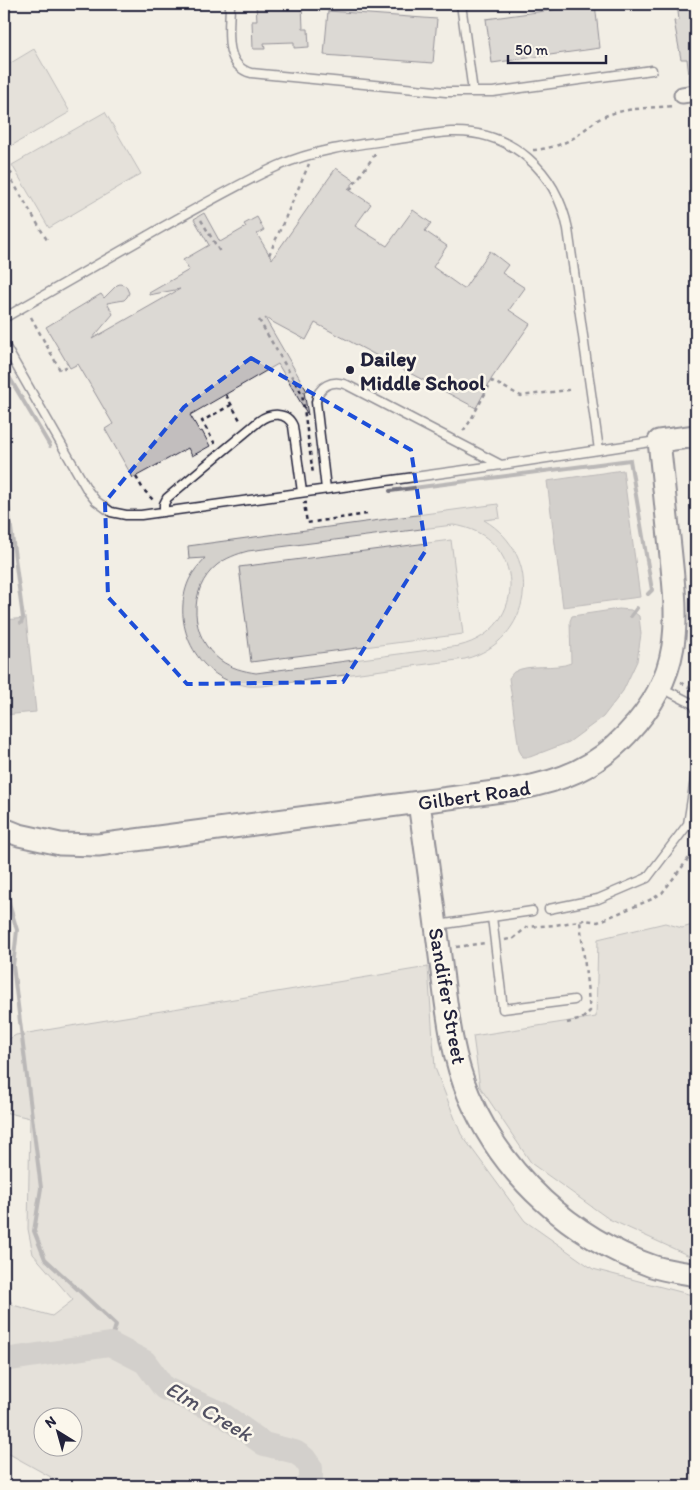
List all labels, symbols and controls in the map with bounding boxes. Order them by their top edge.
scale bar [508,32,605,64]
text: 50 m [515,41,548,59]
place label: Dailey Middle School [360,346,486,395]
marker: Dailey Middle School [344,364,356,376]
street label: Gilbert Road [416,775,532,815]
street label: Sandifer Street [424,926,472,1066]
water label: Elm Creek [161,1375,259,1448]
north arrow [32,1408,82,1458]
text: N [42,1412,59,1432]

